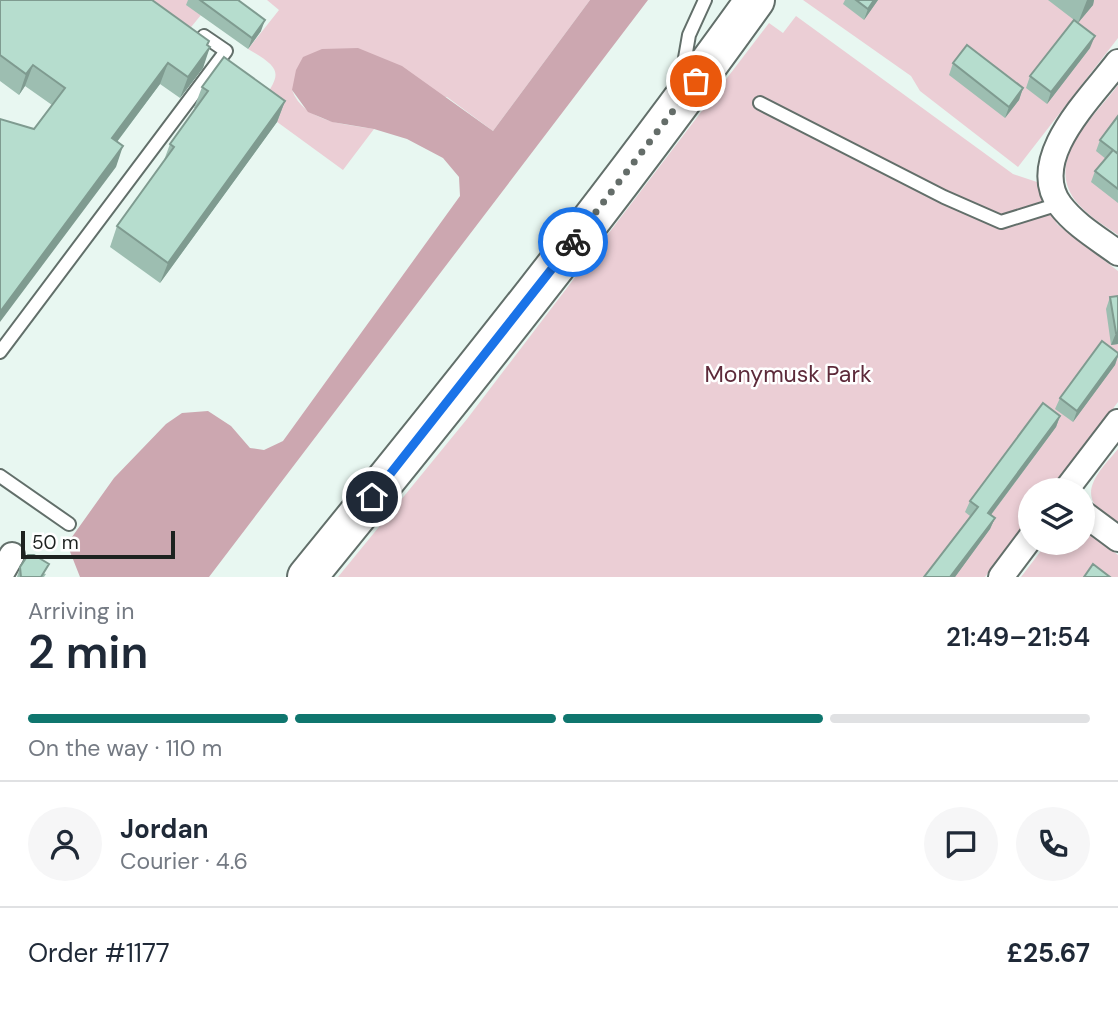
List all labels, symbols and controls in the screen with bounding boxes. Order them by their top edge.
pin [666,51,726,111]
icon: bag [677,62,715,100]
courier [538,207,608,277]
icon: bike [554,223,592,261]
park label: Monymusk Park [705,359,872,389]
pin [342,467,402,527]
icon: home [353,478,391,516]
map controls [1018,478,1095,555]
button: layers [1018,478,1095,555]
scale bar [21,528,175,560]
text: 50 m [32,530,79,555]
text: Arriving in [28,596,134,626]
text: 21:49–21:54 [946,620,1090,654]
text: 2 min [28,622,148,682]
text: On the way · 110 m [28,733,222,763]
button: person [28,807,102,881]
button: chat [924,807,998,881]
button: phone [1016,807,1090,881]
text: Jordan [120,812,209,846]
text: Courier · 4.6 [120,846,248,876]
text: Order #1177 [28,936,170,970]
text: £25.67 [1007,936,1090,970]

